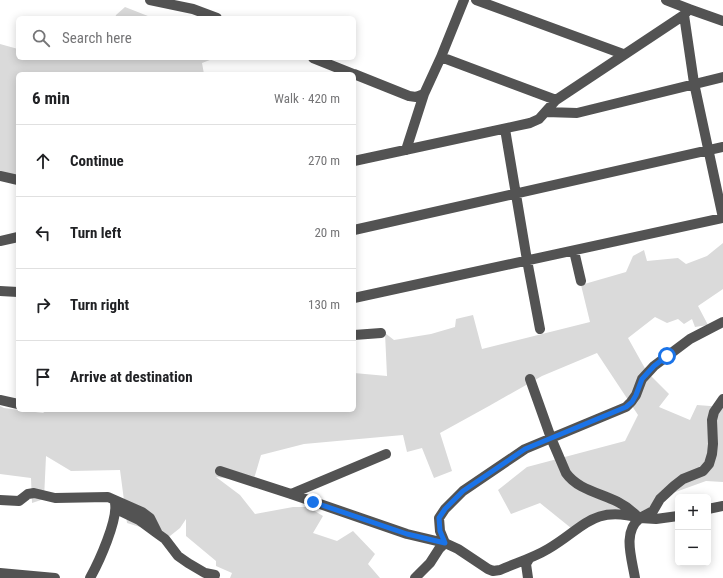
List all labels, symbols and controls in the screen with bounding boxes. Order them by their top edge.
search box [16,16,356,60]
icon: search [30,27,52,49]
text: Search here [62,29,132,47]
text: 6 min [32,88,70,108]
text: Walk · 420 m [274,91,340,106]
icon: ahead [32,150,54,172]
text: Continue [70,152,124,170]
text: 270 m [308,153,340,168]
icon: left [32,222,54,244]
text: Turn left [70,224,121,242]
text: 20 m [314,225,340,240]
icon: right [32,294,54,316]
text: Turn right [70,296,129,314]
text: 130 m [308,297,340,312]
route start [658,347,676,365]
icon: arrive [32,366,54,388]
text: Arrive at destination [70,368,193,386]
route end [304,493,322,511]
map controls [675,494,711,566]
button: + [675,494,711,530]
button: − [675,530,711,566]

